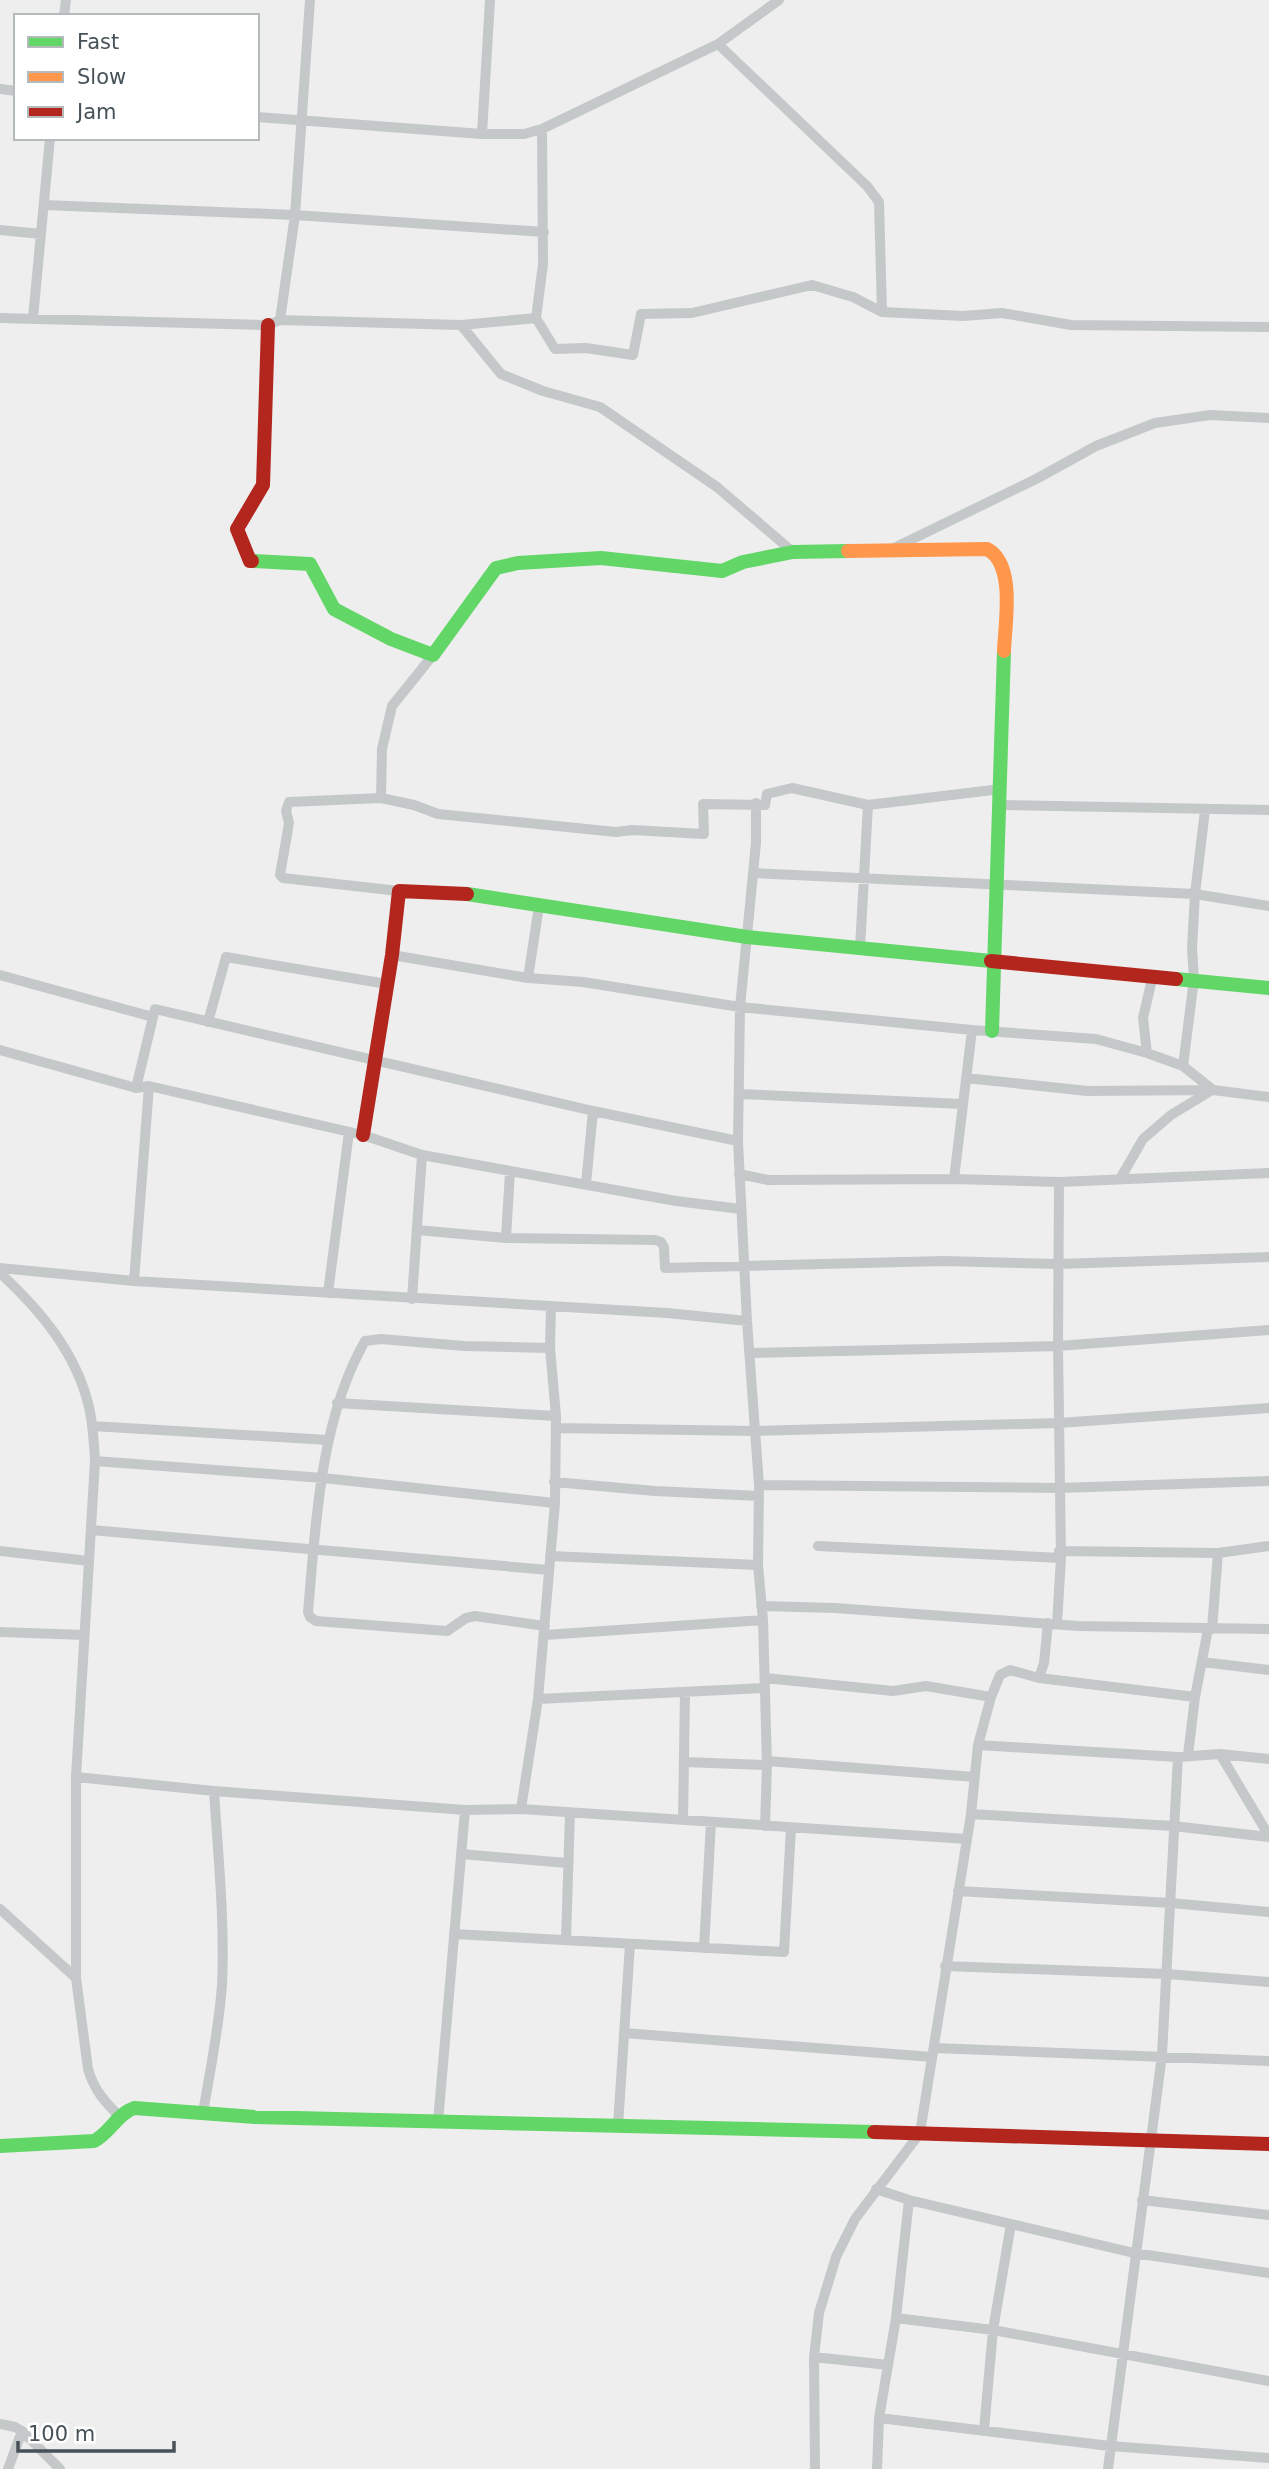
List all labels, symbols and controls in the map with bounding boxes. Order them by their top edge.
legend [14,14,259,140]
text: Fast [77,30,119,54]
text: Slow [77,65,126,89]
text: Jam [75,100,117,124]
scale bar [18,2410,173,2454]
text: 100 m [28,2422,95,2446]

